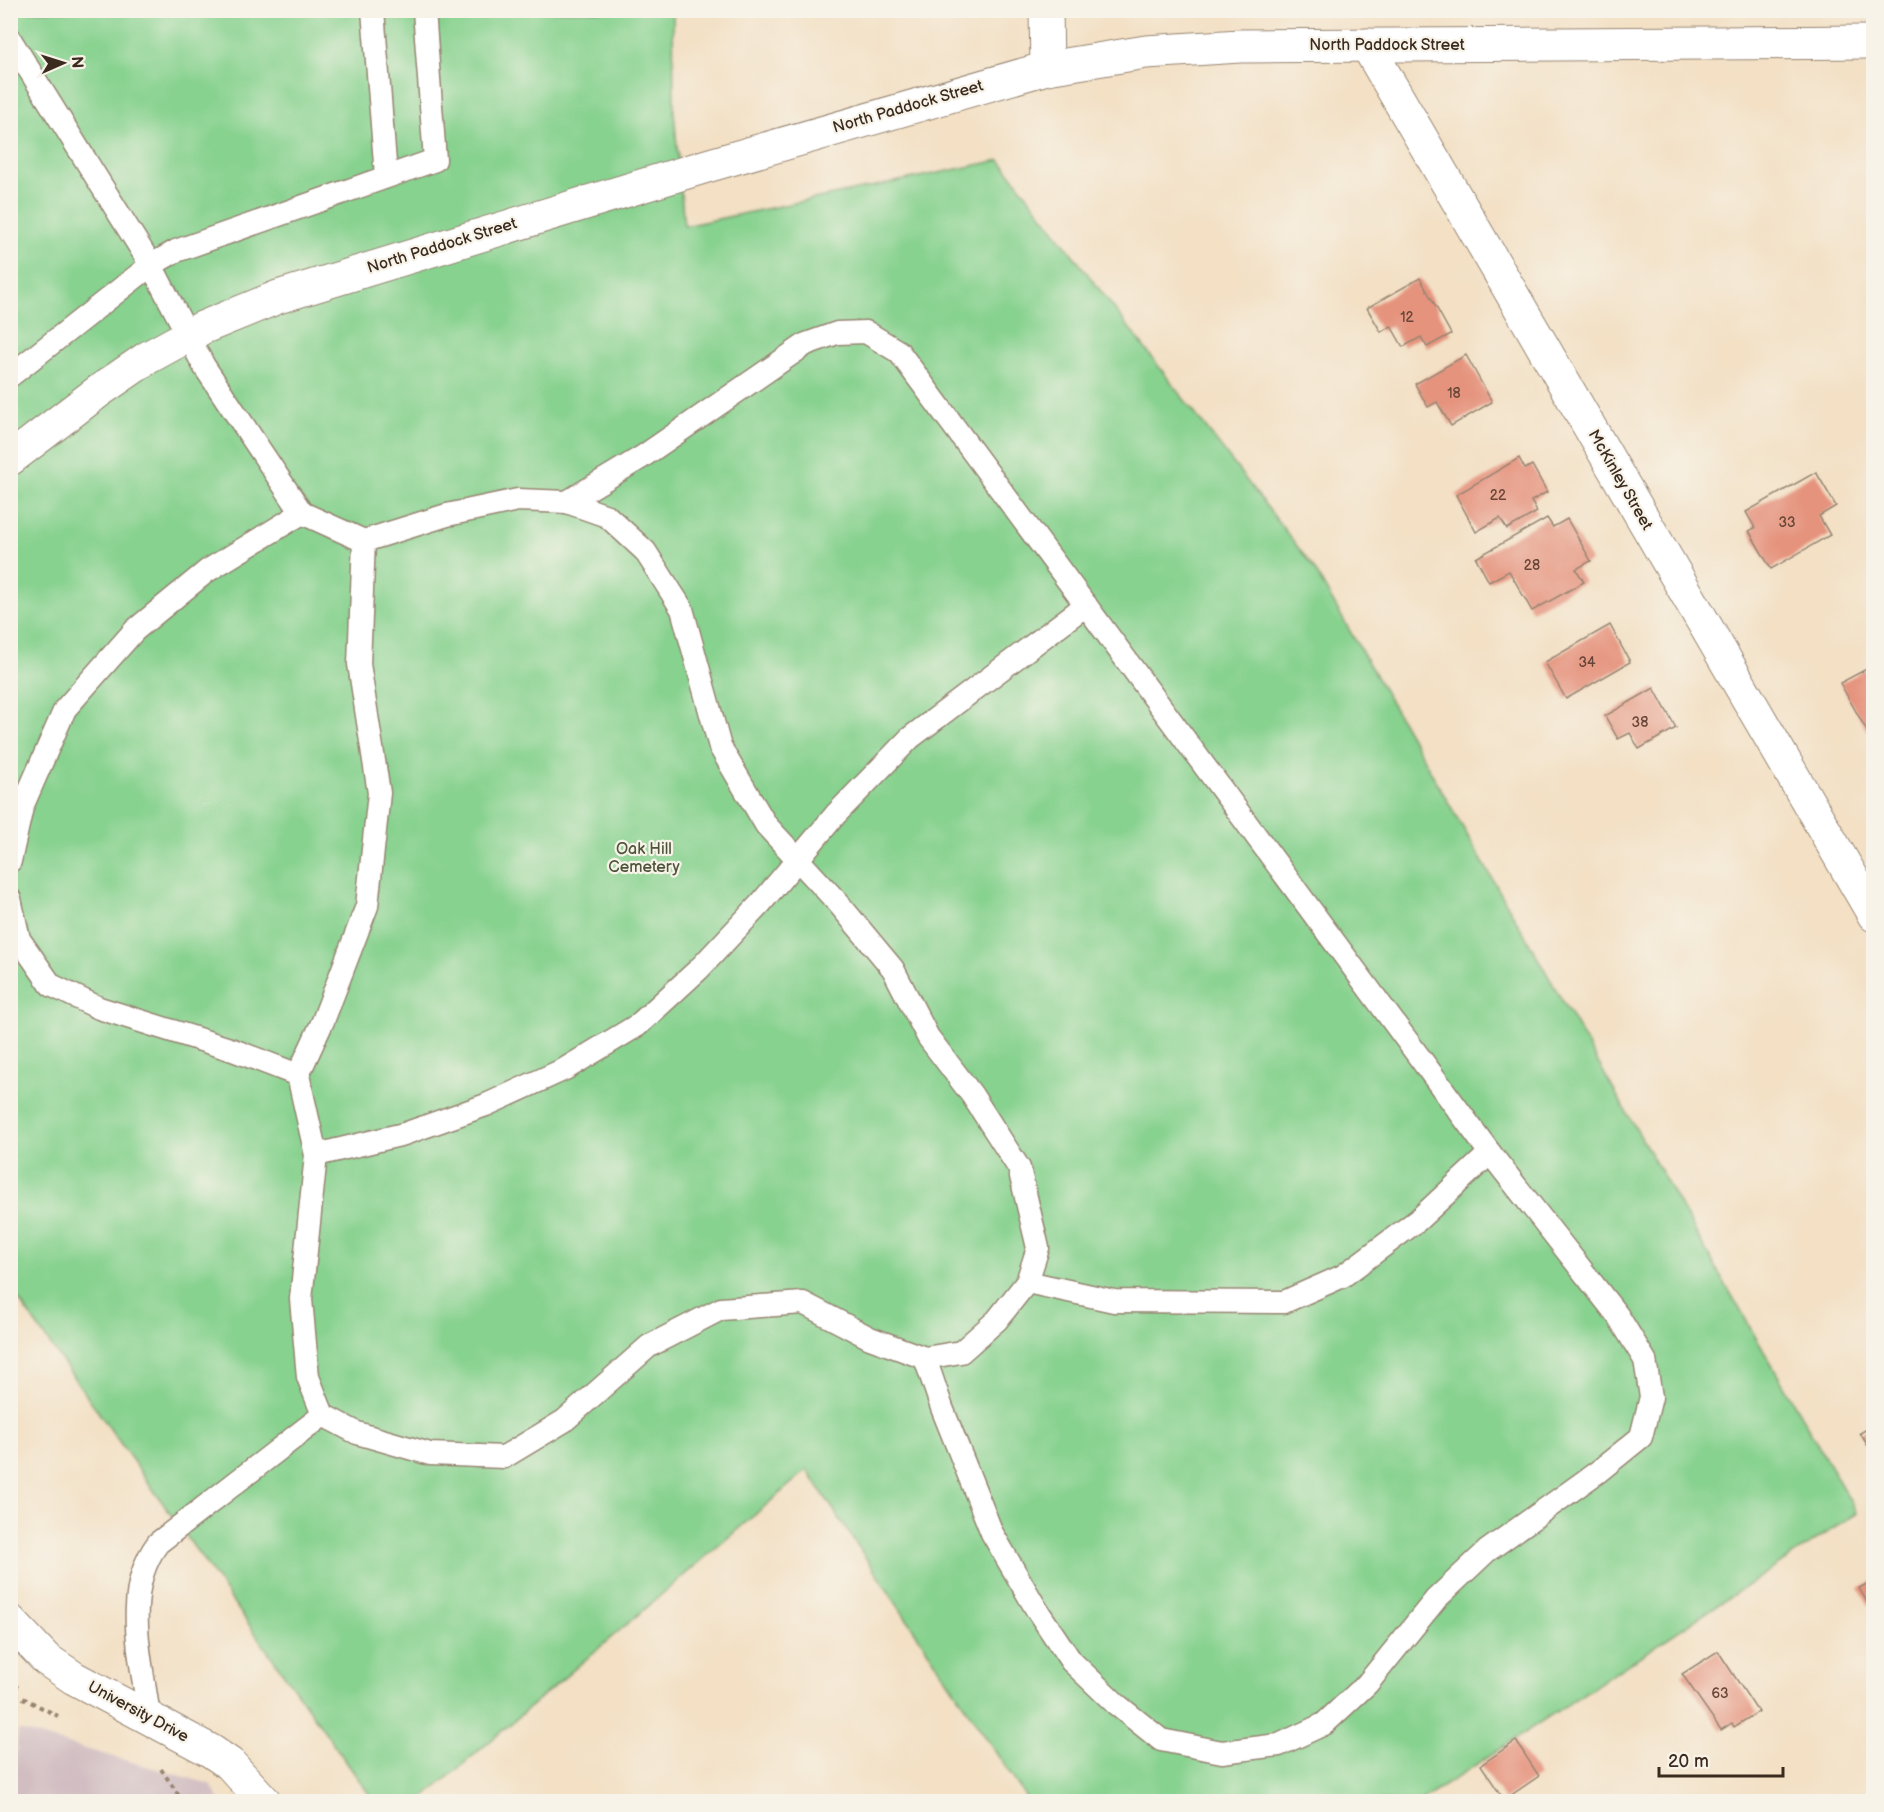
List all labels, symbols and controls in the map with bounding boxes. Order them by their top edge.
north arrow [33,33,93,93]
street label: North Paddock Street [1309,36,1465,55]
text: N [67,56,86,69]
street label: North Paddock Street [831,76,985,138]
street label: North Paddock Street [365,214,519,278]
house number: 12 [1400,309,1415,326]
house number: 18 [1447,385,1461,402]
street label: McKinley Street [1584,427,1656,533]
house number: 22 [1490,487,1507,504]
house number: 33 [1778,514,1796,531]
house number: 28 [1524,557,1540,574]
house number: 34 [1578,654,1596,671]
house number: 38 [1632,714,1648,731]
park label: Oak Hill Cemetery [608,840,680,877]
street label: University Drive [84,1677,192,1747]
house number: 63 [1711,1685,1729,1702]
scale bar [1659,1740,1784,1778]
text: 20 m [1668,1751,1709,1772]

